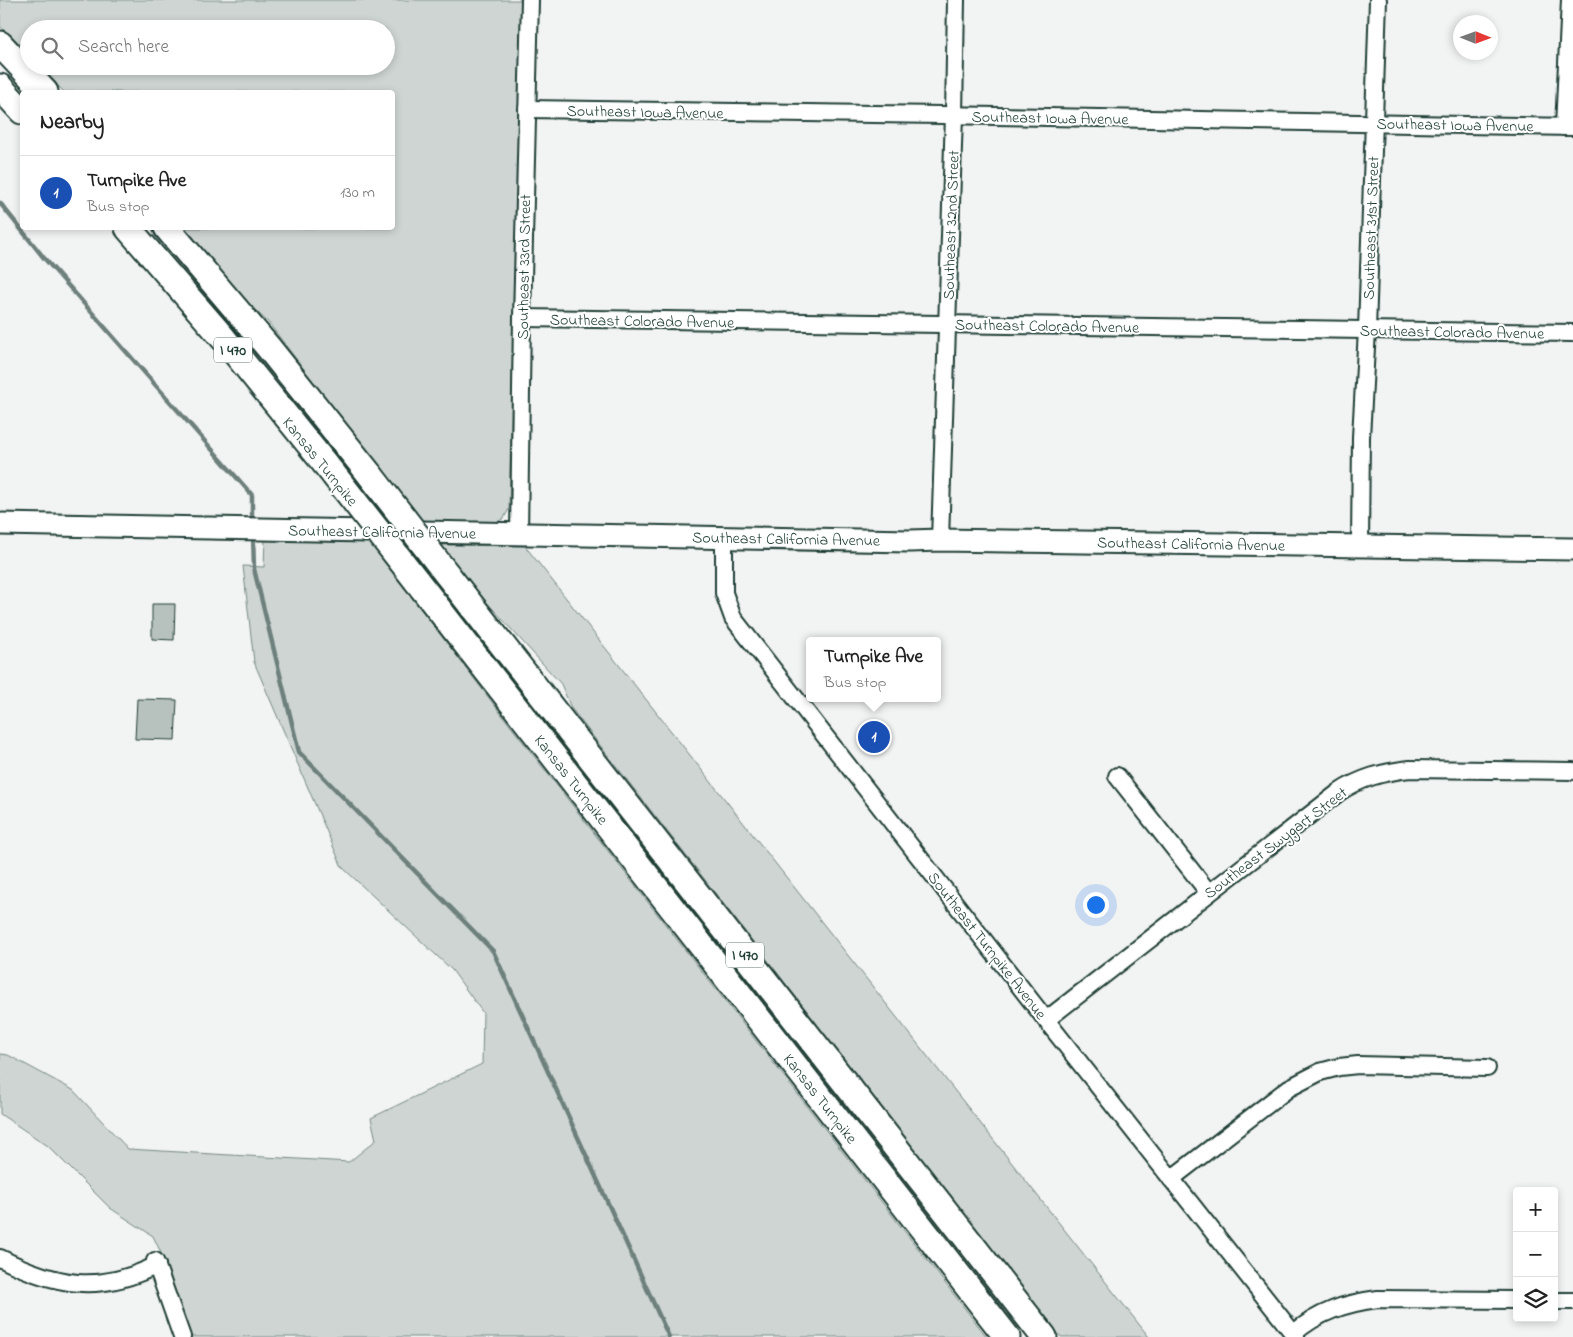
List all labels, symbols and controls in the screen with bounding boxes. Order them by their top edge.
north arrow [1453,15,1498,60]
search box [20,20,395,75]
icon: search [38,34,66,62]
text: Search here [78,34,169,61]
street label: Southeast Iowa Avenue [566,100,725,126]
street label: Southeast Iowa Avenue [971,106,1130,132]
text: Nearby [40,108,104,138]
street label: Southeast Iowa Avenue [1376,113,1535,139]
street label: Southeast 32nd Street [937,149,967,300]
street label: Southeast 31st Street [1358,155,1387,300]
text: Turnpike Ave [87,168,186,195]
text: 1 [53,181,59,205]
text: 130 m [340,181,375,205]
street label: Southeast 33rd Street [512,193,538,340]
text: Bus stop [87,195,150,219]
street label: Southeast Colorado Avenue [550,308,735,336]
street label: Southeast Colorado Avenue [955,313,1140,341]
street label: Southeast Colorado Avenue [1360,319,1545,347]
road number: I 470 [214,338,252,362]
street label: Kansas Turnpike [276,412,364,513]
street label: Southeast California Avenue [288,519,477,547]
street label: Southeast California Avenue [692,526,881,554]
street label: Southeast California Avenue [1097,531,1286,559]
popup [806,637,941,702]
text: Turnpike Ave [824,644,923,671]
text: Bus stop [824,671,886,695]
pin: 1 [858,718,890,756]
street label: Kansas Turnpike [527,730,614,831]
street label: Southeast Swygart Street [1199,781,1353,906]
street label: Southeast Turnpike Avenue [921,867,1052,1026]
your location [1083,892,1109,918]
road number: I 470 [726,942,764,968]
street label: Kansas Turnpike [776,1049,863,1150]
map controls [1513,1187,1558,1322]
button: + [1513,1187,1558,1232]
button: − [1513,1232,1558,1277]
button: layers [1513,1277,1558,1322]

